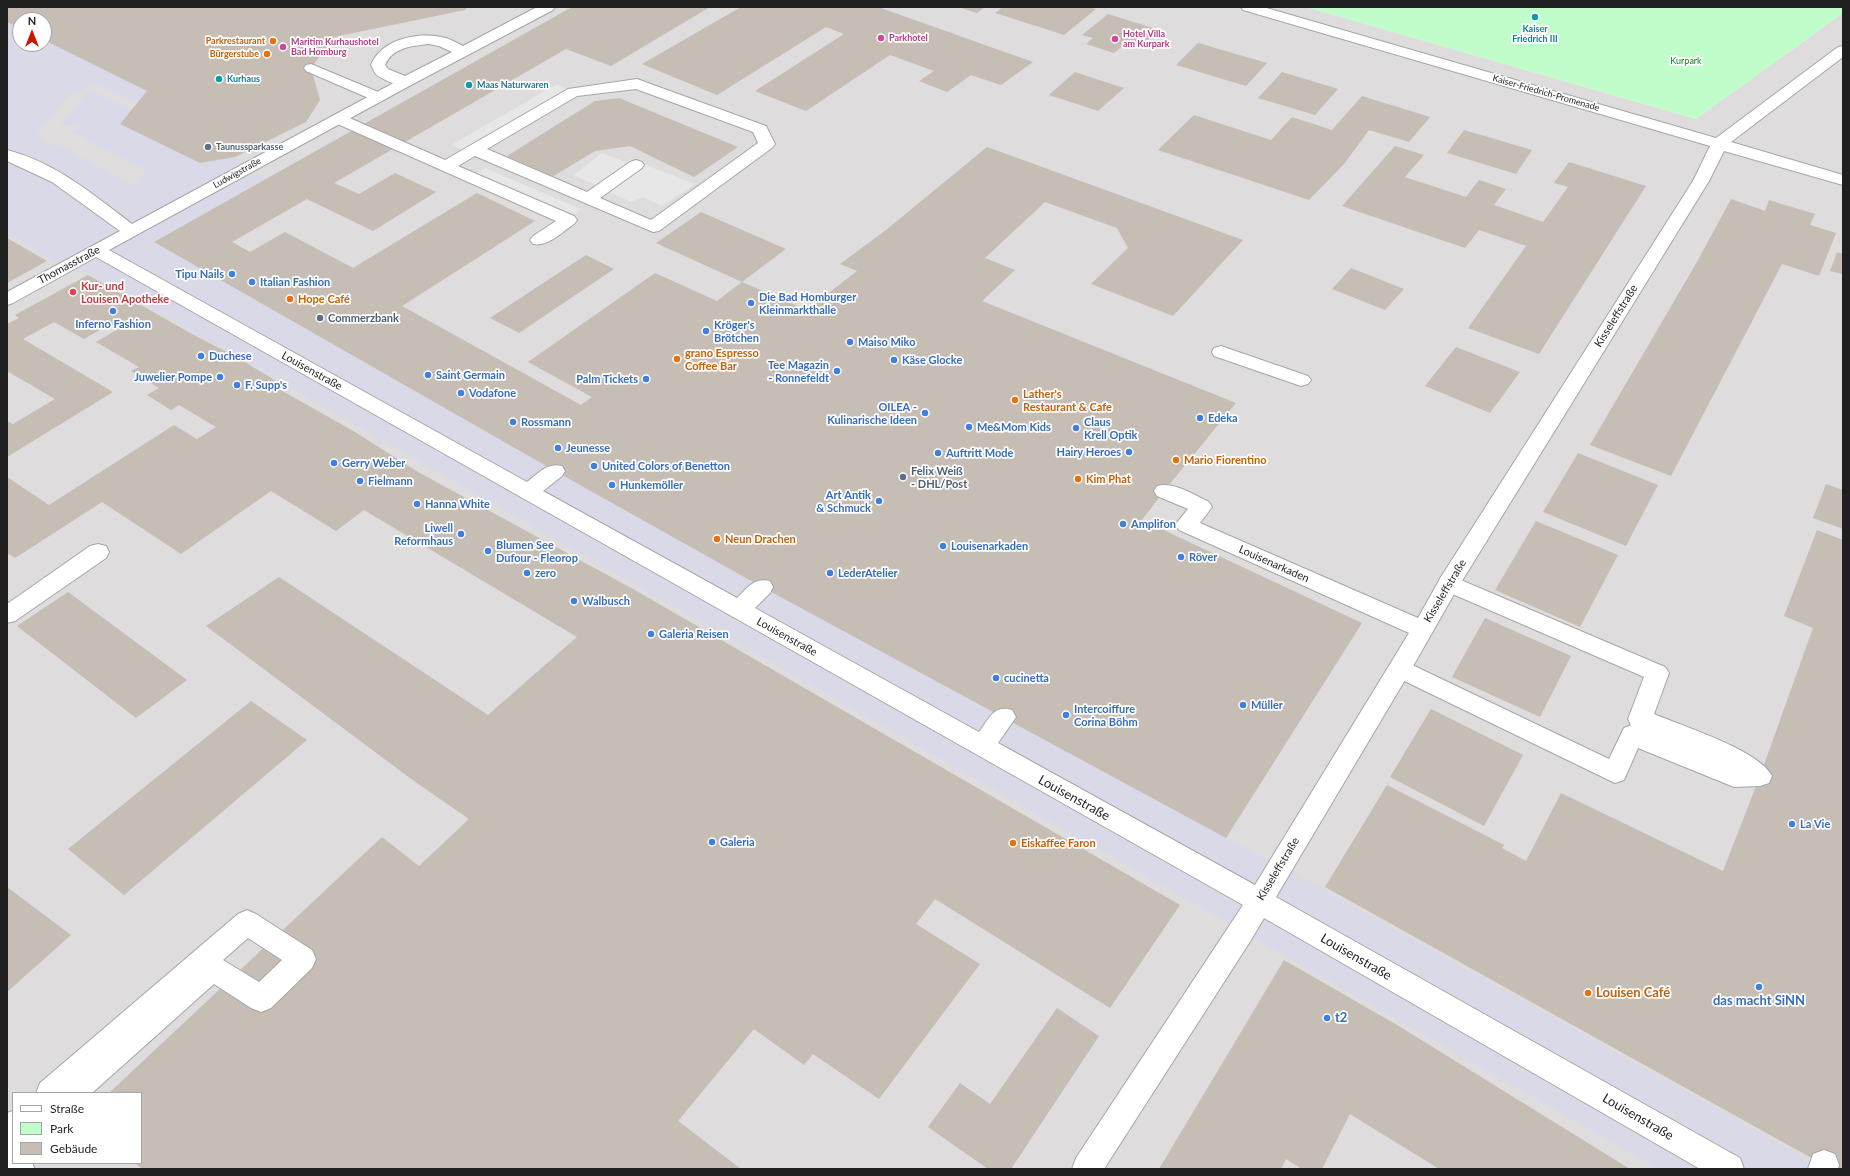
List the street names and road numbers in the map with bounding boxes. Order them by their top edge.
street label: Kaiser-Friedrich-Promenade [1491,73,1601,113]
street label: Ludwigstraße [211,155,263,191]
street label: Thomasstraße [36,243,102,287]
street label: Kisseleffstraße [1592,282,1640,350]
street label: Louisenstraße [279,349,345,393]
street label: Louisenarkaden [1237,543,1311,585]
street label: Kisseleffstraße [1421,557,1469,625]
street label: Louisenstraße [754,615,820,659]
street label: Louisenstraße [1035,772,1113,824]
street label: Kisseleffstraße [1254,835,1302,903]
street label: Louisenstraße [1318,930,1394,984]
street label: Louisenstraße [1600,1090,1676,1144]

